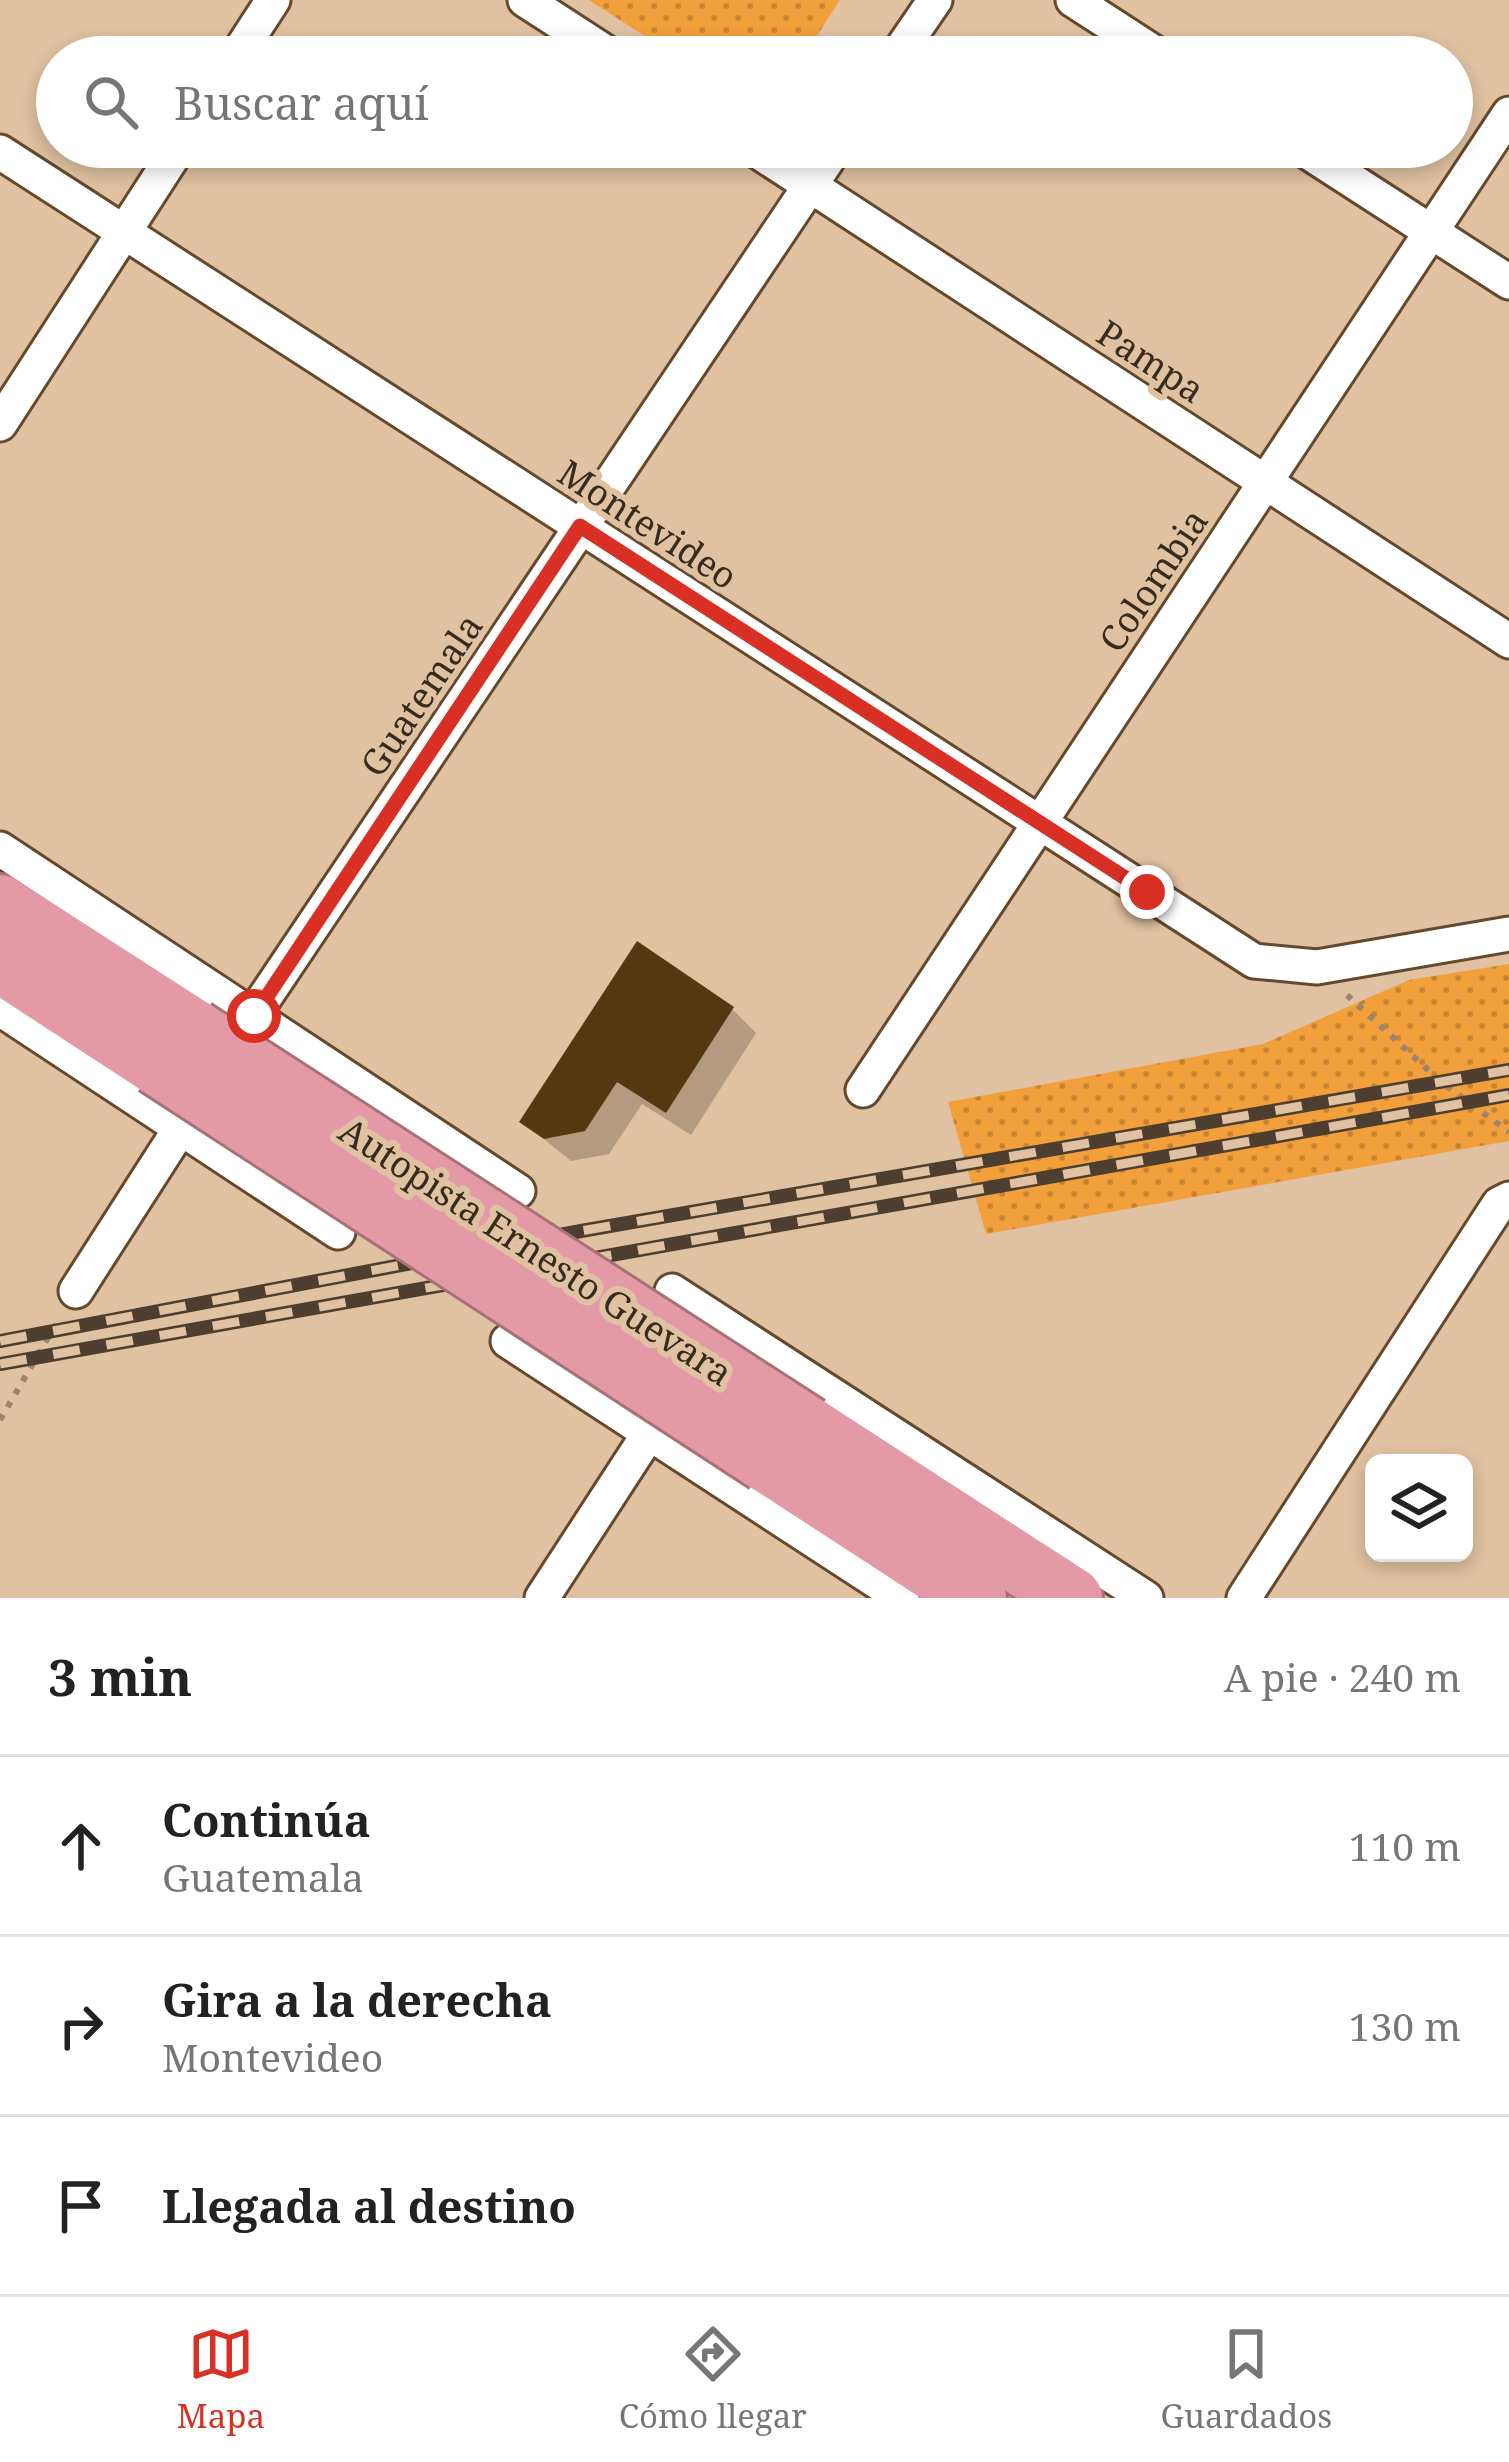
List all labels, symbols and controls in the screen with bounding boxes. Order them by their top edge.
search box [36,36,1473,168]
icon: search [78,69,144,135]
text: Buscar aquí [174,72,429,133]
street label: Pampa [1088,308,1214,414]
street label: Montevideo [549,448,747,600]
street label: Colombia [1087,499,1219,661]
street label: Guatemala [349,604,493,786]
route end [1120,865,1174,919]
route start [227,989,281,1043]
street label: Autopista Ernesto Guevara [330,1105,742,1397]
map controls [1365,1454,1473,1562]
button: layers [1365,1454,1473,1562]
text: 3 min [48,1641,192,1711]
text: A pie · 240 m [1224,1650,1461,1703]
text: Continúa [162,1789,371,1850]
icon: ahead [48,1813,114,1879]
text: 110 m [1349,1819,1461,1872]
text: Guatemala [162,1850,364,1903]
text: Gira a la derecha [162,1969,552,2030]
icon: right [48,1993,114,2059]
text: 130 m [1349,1999,1461,2052]
text: Montevideo [162,2030,383,2083]
icon: arrive [48,2173,114,2239]
text: Llegada al destino [162,2175,576,2236]
tab: Mapa [177,2321,265,2438]
tab: Cómo llegar [619,2321,807,2438]
tab: Guardados [1161,2321,1332,2438]

